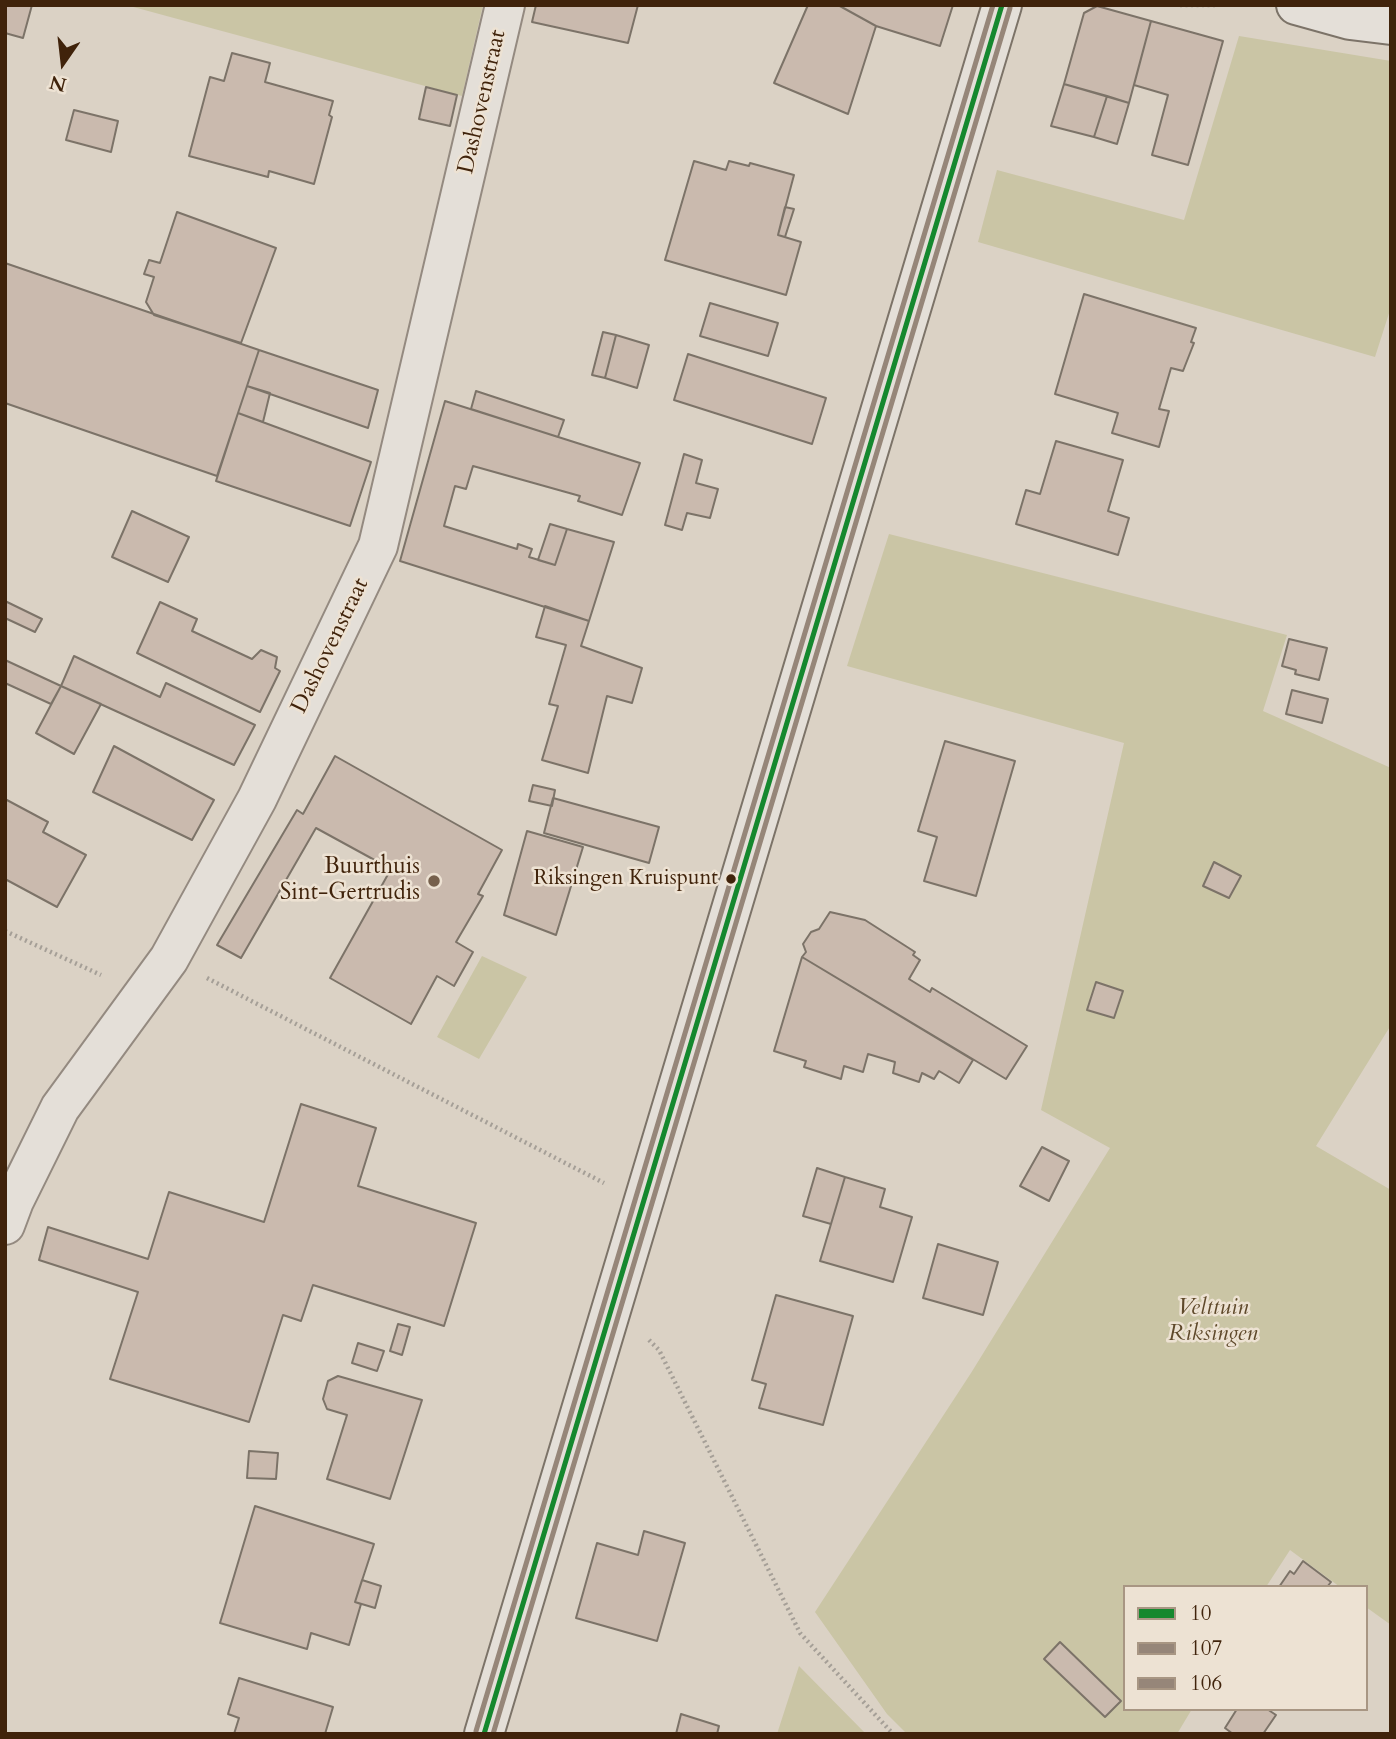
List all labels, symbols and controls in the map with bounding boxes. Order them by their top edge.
street label: Dashovenstraat [453,27,513,177]
north arrow [28,28,98,98]
text: N [47,69,69,98]
street label: Dashovenstraat [286,574,376,718]
place label: Buurthuis Sint-Gertrudis [280,854,420,908]
place label: Riksingen Kruispunt [534,866,718,892]
marker: Riksingen Kruispunt [724,872,738,886]
marker: Buurthuis Sint-Gertrudis [426,873,442,889]
park label: Velttuin Riksingen [1168,1295,1258,1349]
legend [1123,1585,1368,1711]
text: 10 [1190,1599,1212,1628]
text: 107 [1190,1634,1222,1663]
text: 106 [1190,1669,1222,1698]

